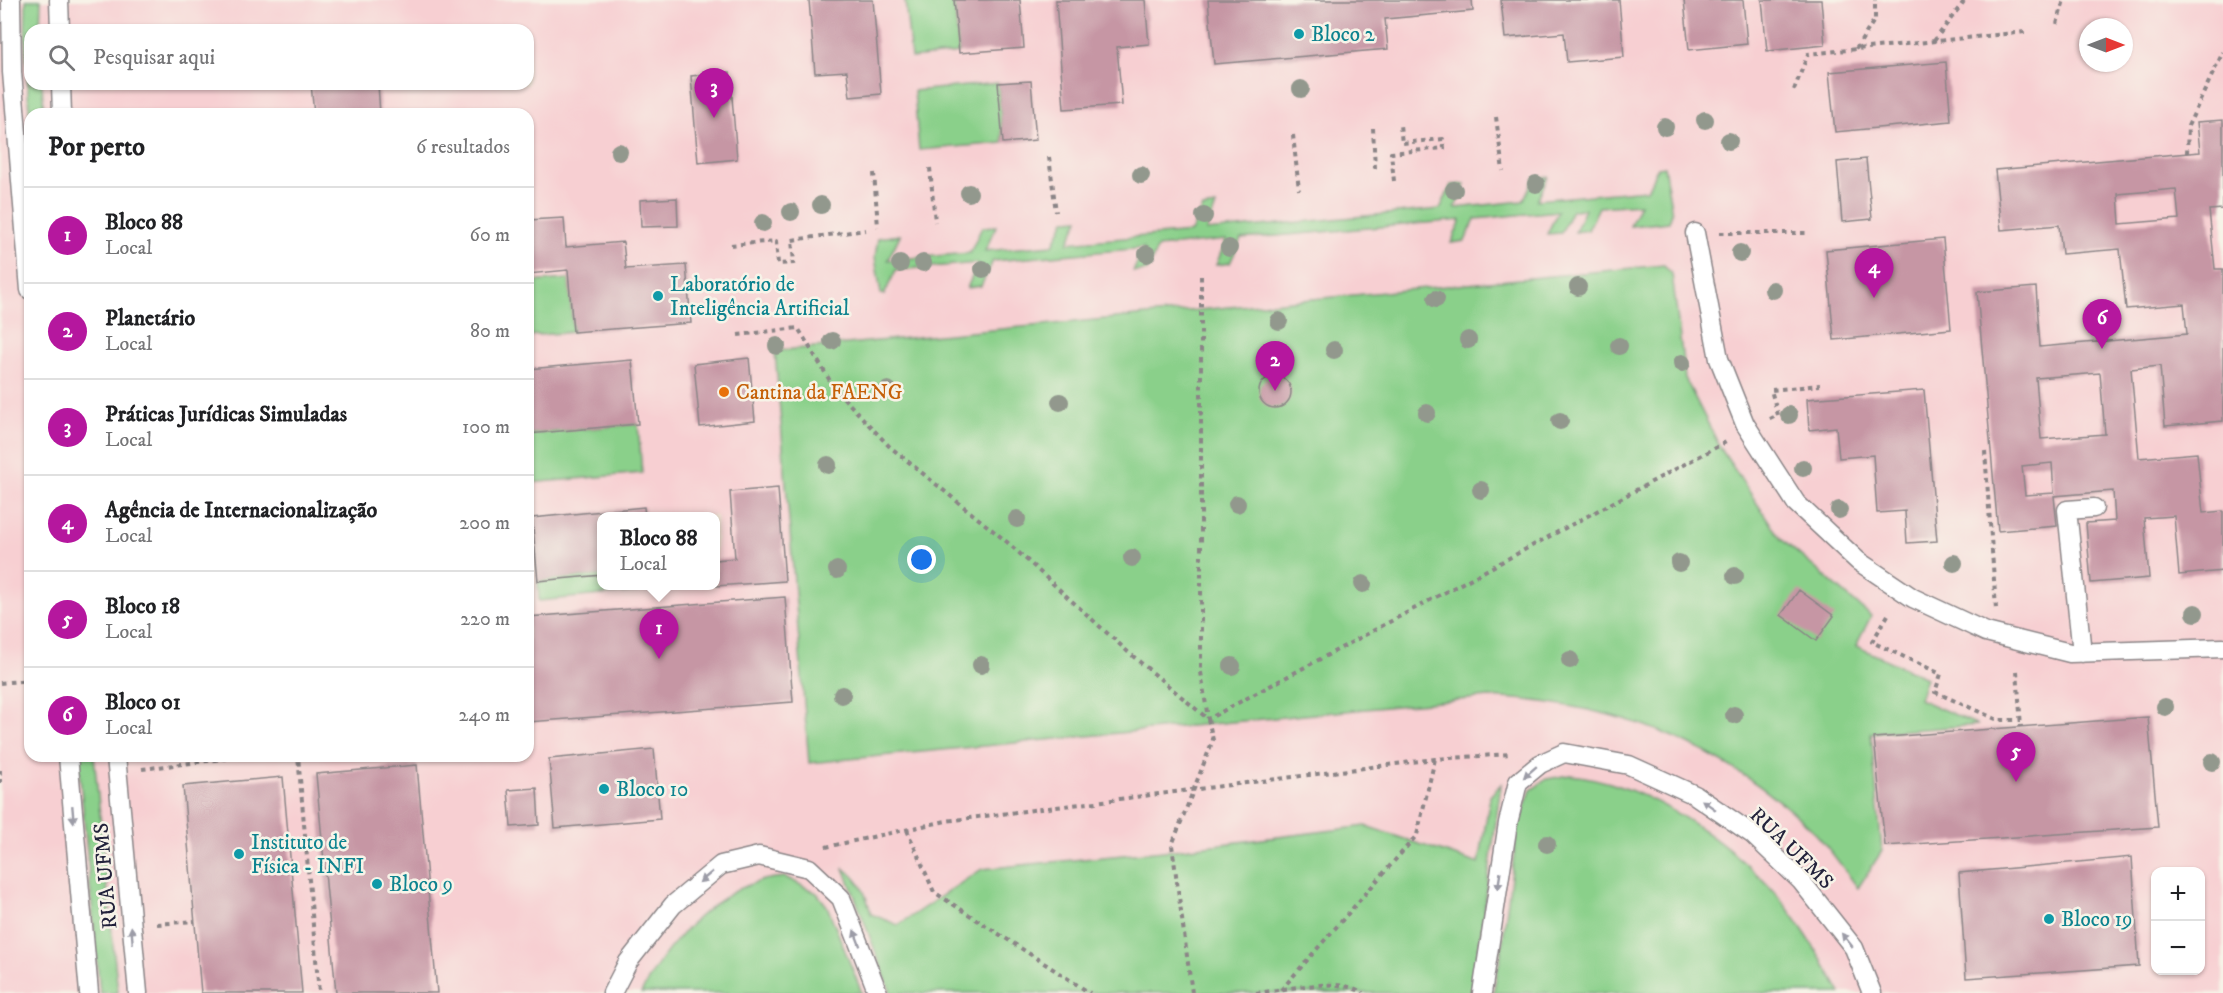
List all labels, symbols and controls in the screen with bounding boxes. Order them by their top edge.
north arrow [2079,18,2133,72]
place label: Bloco 2 [1311,22,1375,48]
search box [24,24,534,90]
marker: Bloco 2 [1292,27,1306,41]
icon: search [45,41,78,74]
text: Pesquisar aqui [93,44,215,71]
pin: 3 [694,68,734,118]
text: Por perto [48,131,145,164]
text: 6 resultados [416,135,510,160]
text: Bloco 88 [105,209,183,236]
text: 1 [64,223,71,248]
text: 60 m [470,223,510,248]
text: Local [105,236,152,261]
pin: 4 [1854,248,1894,298]
place label: Laboratório de Inteligência Artificial [670,272,850,322]
marker: Laboratório de Inteligência Artificial [651,289,665,303]
pin: 6 [2082,300,2122,349]
text: Planetário [105,305,195,332]
text: 2 [63,319,72,344]
text: 80 m [470,319,510,344]
text: Local [105,332,152,357]
pin: 2 [1256,342,1294,391]
place label: Cantina da FAENG [736,380,903,406]
marker: Cantina da FAENG [717,385,731,399]
text: Práticas Jurídicas Simuladas [105,401,347,428]
text: 3 [64,415,71,440]
text: 100 m [462,415,510,440]
text: Local [105,428,152,453]
text: Agência de Internacionalização [105,497,377,524]
text: 4 [62,511,73,536]
text: 200 m [459,511,510,536]
popup [597,512,720,590]
text: Local [105,524,152,549]
text: Bloco 88 [620,525,697,552]
your location [907,545,936,574]
text: Local [620,552,667,577]
text: Bloco 18 [105,593,180,620]
text: 5 [63,607,72,632]
text: 220 m [460,607,510,632]
pin: 1 [640,610,678,659]
text: Local [105,620,152,645]
text: Bloco 01 [105,689,181,716]
text: 6 [62,703,73,728]
text: 240 m [459,703,510,728]
text: Local [105,716,152,741]
pin: 5 [1996,732,2036,782]
one-way arrow [1523,765,1538,778]
place label: Bloco 10 [616,777,688,803]
marker: Bloco 10 [597,782,611,796]
one-way arrow [1702,799,1718,811]
street label: RUA UFMS [1744,802,1839,895]
one-way arrow [68,805,78,824]
street label: RUA UFMS [88,822,124,930]
place label: Instituto de Física - INFI [251,830,364,880]
marker: Instituto de Física - INFI [232,847,246,861]
map controls [2151,867,2205,975]
button: + [2151,867,2205,921]
one-way arrow [699,870,714,883]
place label: Bloco 9 [389,872,453,898]
one-way arrow [1495,872,1504,891]
marker: Bloco 9 [370,877,384,891]
place label: Bloco 19 [2061,907,2133,933]
marker: Bloco 19 [2042,912,2056,926]
button: − [2151,921,2205,975]
one-way arrow [128,925,137,944]
one-way arrow [851,929,861,947]
one-way arrow [1841,932,1854,948]

